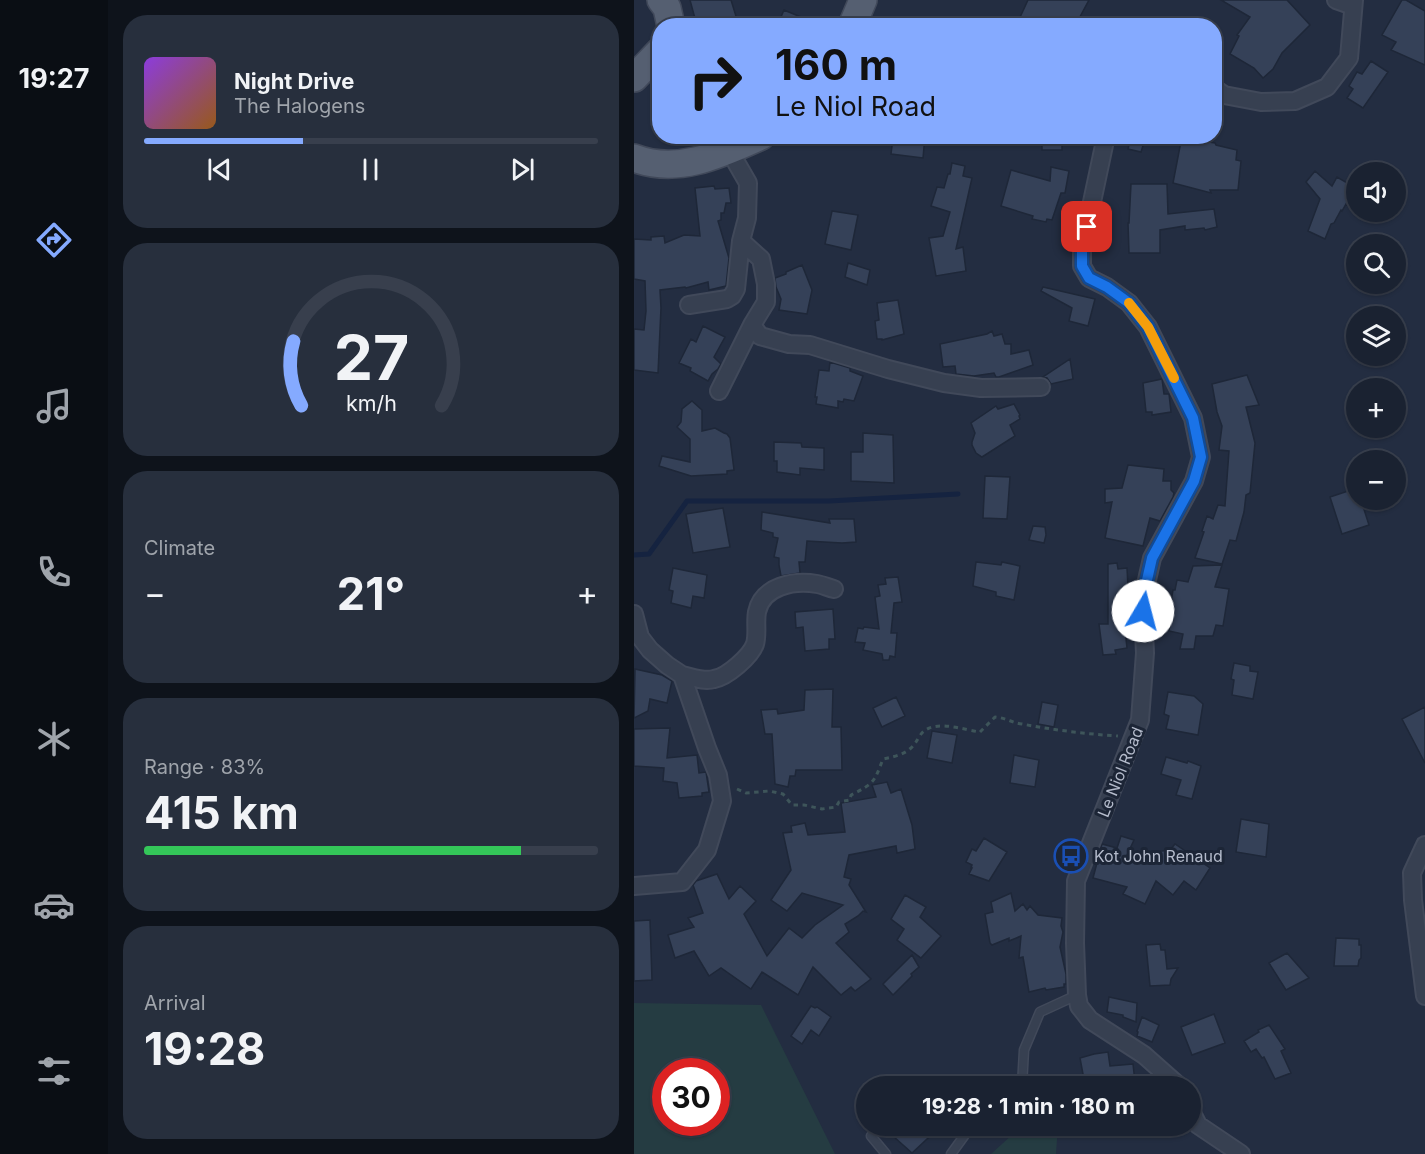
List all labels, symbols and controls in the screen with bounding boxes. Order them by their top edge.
text: 160 m [775,39,897,90]
icon: right [676,42,754,120]
text: 19:27 [19,62,89,95]
text: Night Drive [234,68,354,94]
text: Le Niol Road [775,90,936,123]
text: The Halogens [234,94,365,118]
icon: previous [203,153,236,186]
icon: pause [354,153,387,186]
icon: next [506,153,539,186]
map controls [1346,162,1406,510]
button: sound [1346,162,1406,222]
pin [1061,201,1112,252]
icon: arrive [1070,210,1103,243]
icon: directions [33,219,75,261]
button: search [1346,234,1406,294]
button: layers [1346,306,1406,366]
text: 27 [333,320,409,395]
button: + [1346,378,1406,438]
icon: music [33,385,75,427]
text: km/h [346,391,396,417]
button: − [1346,450,1406,510]
text: Climate [144,536,215,560]
icon: phone [33,551,75,593]
text: 21° [337,566,405,621]
text: − [144,573,166,613]
text: + [576,573,598,613]
position arrow [1111,579,1175,643]
icon: climate [33,718,75,760]
street label: Le Niol Road [1093,724,1147,820]
text: Range · 83% [144,755,265,779]
text: 415 km [144,785,299,840]
bus stop icon: Kot John Renaud [1053,838,1089,874]
place label: Kot John Renaud [1094,846,1223,866]
icon: car [33,884,75,926]
text: Arrival [144,991,206,1015]
text: 19:28 [144,1021,265,1076]
icon: filters [33,1050,75,1092]
speed limit sign: 30 [652,1058,730,1136]
text: 19:28 · 1 min · 180 m [922,1093,1135,1119]

